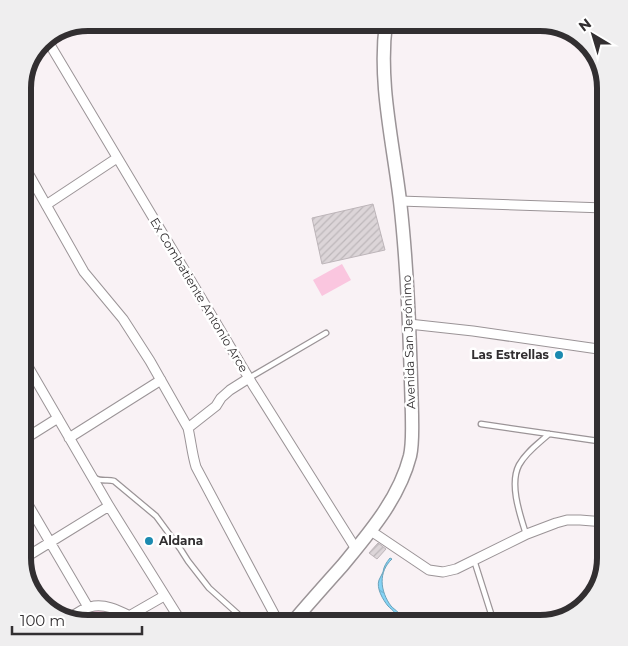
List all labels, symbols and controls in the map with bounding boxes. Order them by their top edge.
north arrow [568,10,618,60]
text: N [575,14,595,35]
street label: Ex Combatiente Antonio Arce [147,215,252,375]
street label: Avenida San Jerónimo [399,275,418,409]
place label: Las Estrellas [471,347,550,362]
marker: Las Estrellas [553,349,565,361]
place label: Aldana [158,533,203,548]
marker: Aldana [143,535,155,547]
scale bar [12,604,142,636]
text: 100 m [20,611,65,630]

